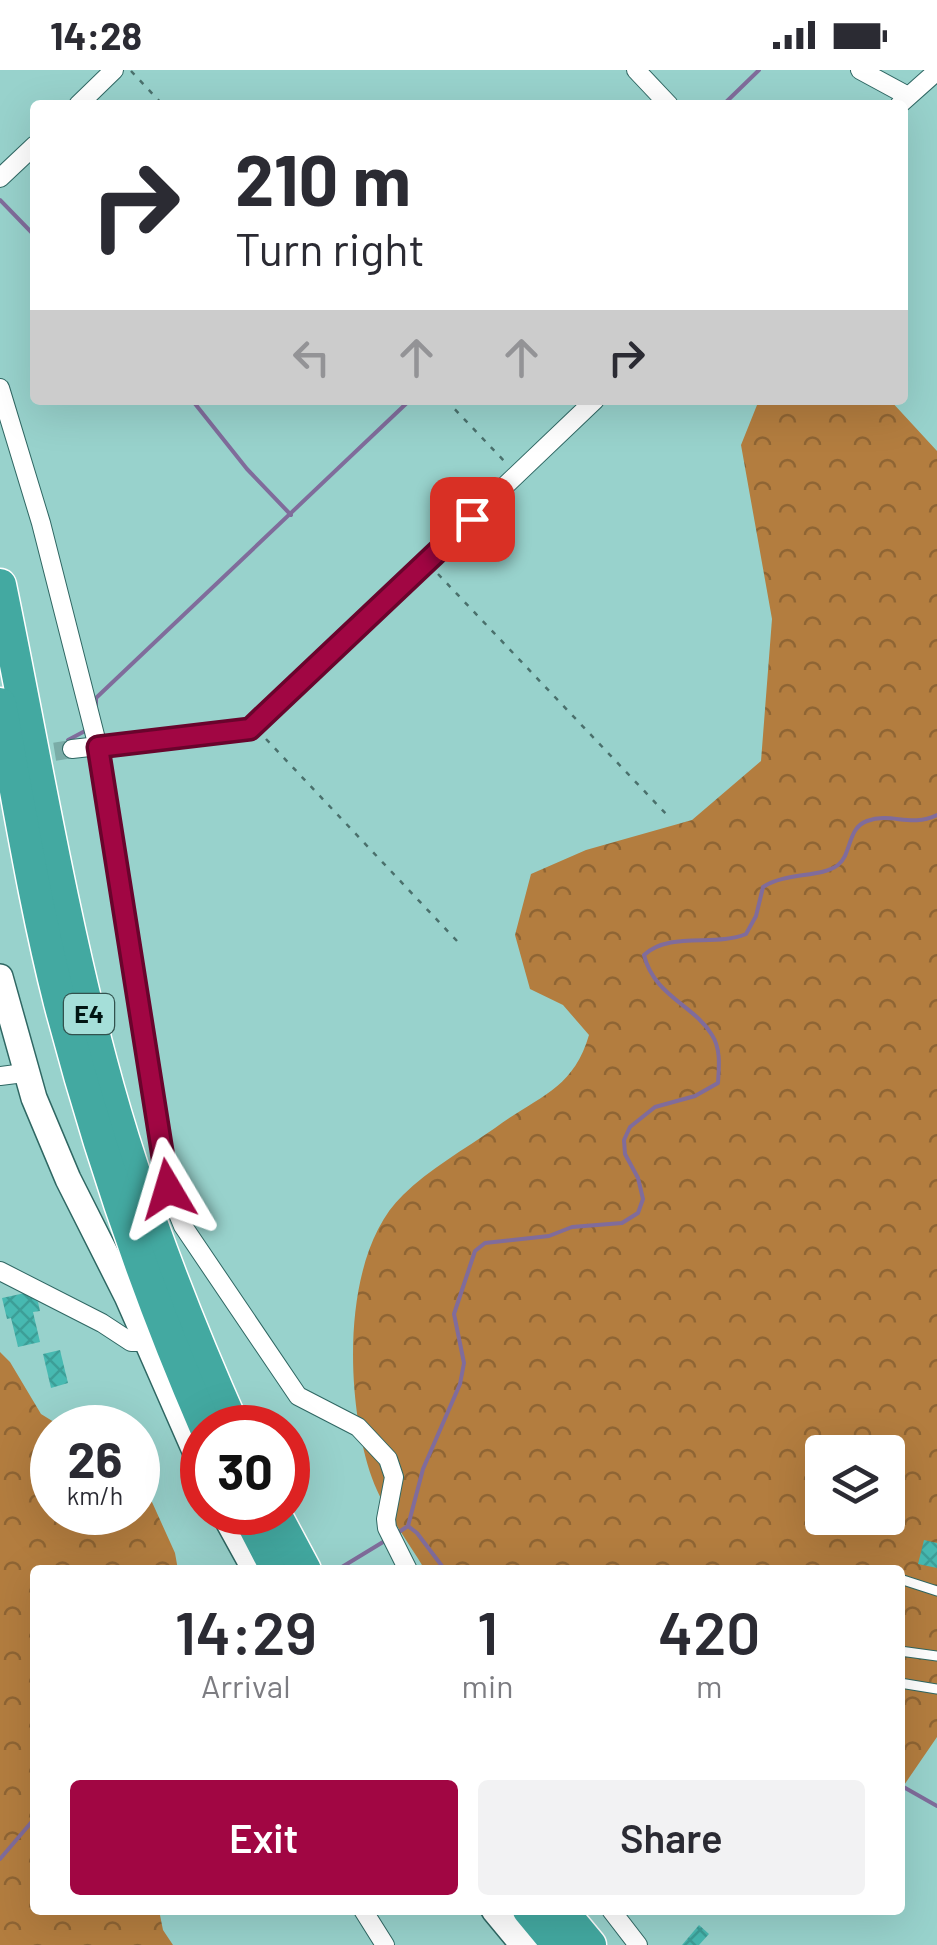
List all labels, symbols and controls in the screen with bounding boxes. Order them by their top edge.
text: 14:28 [50,12,142,58]
text: 210 m [235,136,411,220]
icon: right [70,140,200,270]
text: Turn right [235,221,425,275]
icon: left [284,330,339,385]
icon: ahead [389,330,444,385]
icon: ahead [494,330,549,385]
icon: right [599,330,654,385]
pin [430,477,515,562]
icon: arrive [445,492,500,547]
road number: E4 [64,994,114,1034]
position arrow [116,1137,220,1241]
speed limit sign: 30 [180,1405,310,1535]
text: 26 [68,1428,122,1488]
map controls [805,1435,905,1535]
button: layers [805,1435,905,1535]
text: km/h [67,1480,123,1510]
text: 14:29 [175,1595,317,1667]
text: 1 [477,1595,498,1667]
text: 420 [658,1595,760,1667]
text: Arrival [201,1666,291,1704]
text: min [462,1666,513,1704]
text: m [696,1666,722,1704]
button: Exit [70,1780,458,1895]
button: Share [478,1780,865,1895]

